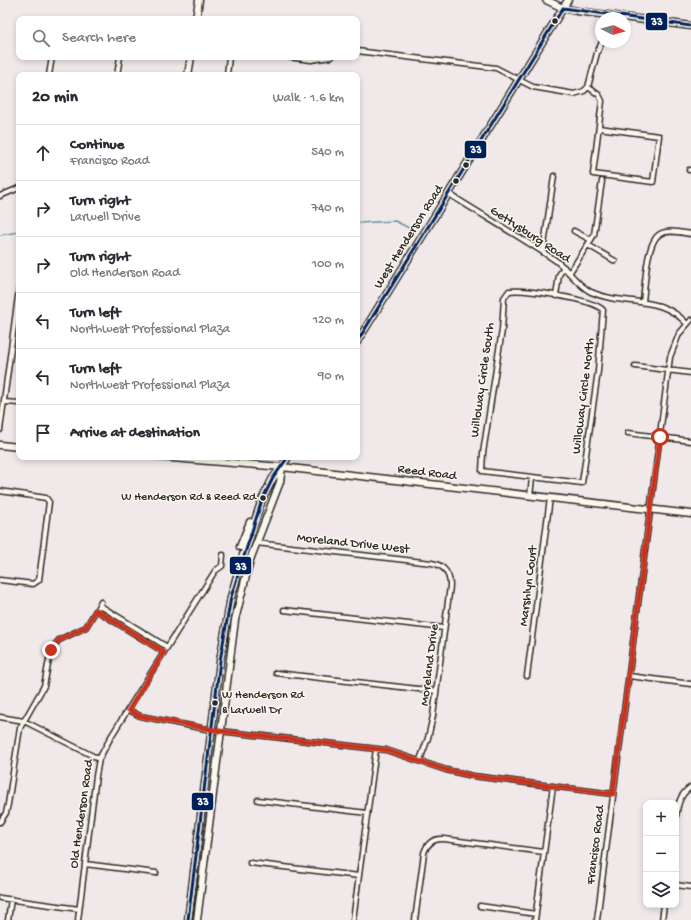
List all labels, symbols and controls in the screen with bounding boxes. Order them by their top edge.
north arrow [595,12,631,48]
line badge: 33 [645,12,668,31]
search box [16,16,360,60]
unlabelled marker [550,16,560,26]
text: 33 [650,17,663,29]
icon: search [30,27,52,49]
text: Search here [62,29,136,47]
text: 20 min [32,88,78,108]
text: Walk · 1.6 km [273,91,344,106]
text: Continue [70,136,124,154]
line badge: 33 [464,140,487,159]
icon: ahead [32,142,54,164]
text: 540 m [311,145,344,160]
text: 33 [469,145,482,157]
text: Francisco Road [70,154,149,169]
unlabelled marker [461,160,471,170]
unlabelled marker [451,176,461,186]
street label: West Henderson Road [371,181,448,292]
text: Turn right [70,192,130,210]
icon: right [32,198,54,220]
text: 740 m [311,201,344,216]
street label: Gettysburg Road [487,203,574,267]
text: Larwell Drive [70,210,141,225]
text: Turn right [70,248,130,266]
icon: right [32,254,54,276]
text: 100 m [312,257,344,272]
text: Old Henderson Road [70,266,180,281]
text: Turn left [70,304,121,322]
icon: left [32,310,54,332]
text: 120 m [313,313,344,328]
text: Northwest Professional Plaza [70,322,230,337]
street label: Willoway Circle South [468,322,498,438]
street label: Willoway Circle North [569,337,599,455]
text: Turn left [70,360,121,378]
icon: left [32,366,54,388]
text: 90 m [318,369,344,384]
text: Northwest Professional Plaza [70,378,230,393]
icon: arrive [32,422,54,444]
text: Arrive at destination [70,424,200,442]
route start [651,428,669,446]
street label: Reed Road [397,462,459,484]
place label: W Henderson Rd & Reed Rd [121,491,257,505]
marker: W Henderson Rd & Reed Rd [258,493,268,503]
street label: Moreland Drive West [296,531,412,558]
street label: Marshlyn Court [517,543,542,627]
line badge: 33 [229,556,252,575]
text: 33 [234,562,247,574]
street label: Moreland Drive [418,623,442,707]
route end [42,641,60,659]
place label: W Henderson Rd & Larwell Dr [222,689,305,718]
marker: W Henderson Rd & Larwell Dr [210,698,220,708]
street label: Old Henderson Road [67,757,97,869]
line badge: 33 [191,792,214,811]
text: 33 [196,797,209,809]
map controls [643,800,679,908]
button: + [643,800,679,836]
street label: Francisco Road [584,803,608,886]
button: − [643,836,679,872]
button: layers [643,872,679,908]

